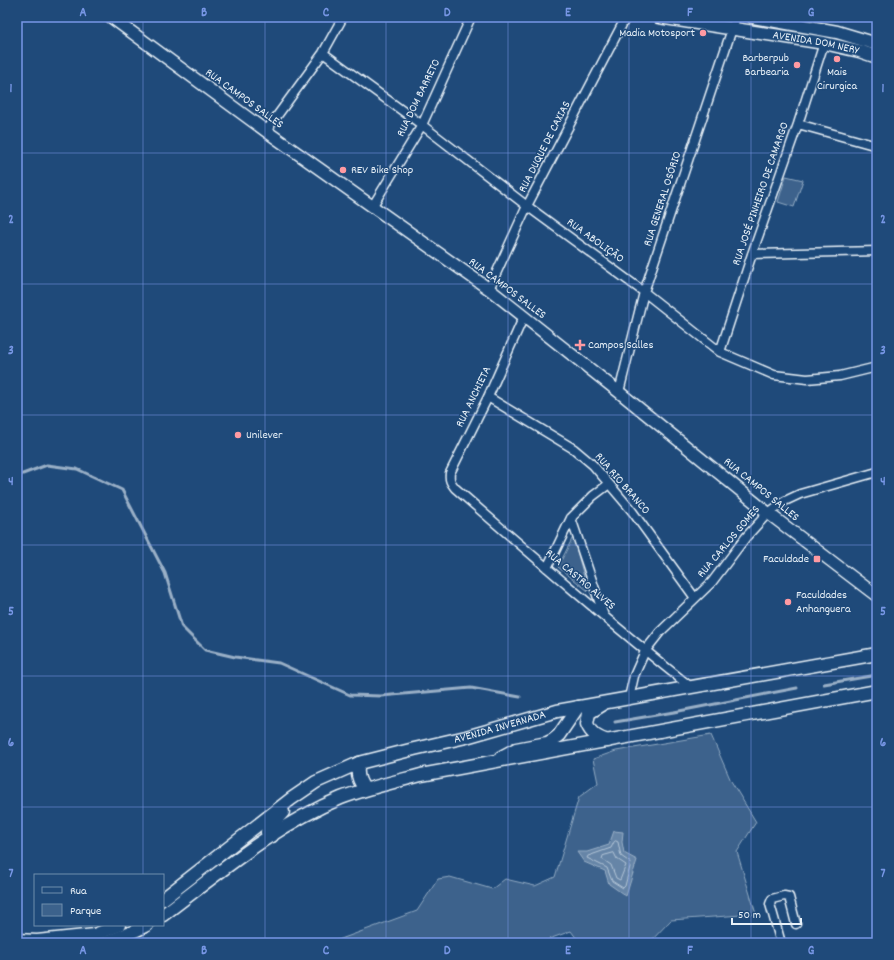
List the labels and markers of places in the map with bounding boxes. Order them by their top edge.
place label: Madia Motosport [619,25,696,42]
marker: Madia Motosport [698,28,708,38]
place label: Barberpub Barbearia [742,50,789,81]
marker: Mais Cirurgica [832,54,842,64]
marker: Barberpub Barbearia [792,60,802,70]
place label: Mais Cirurgica [817,64,857,95]
place label: REV Bike Shop [351,162,413,179]
marker: REV Bike Shop [338,165,348,175]
place label: Campos Salles [588,337,653,354]
marker: Campos Salles [575,340,585,350]
place label: Unilever [246,427,283,444]
marker: Unilever [233,430,243,440]
place label: Faculdade [763,551,809,568]
marker: Faculdade [812,554,822,564]
place label: Faculdades Anhanguera [796,587,851,618]
marker: Faculdades Anhanguera [783,597,793,607]

